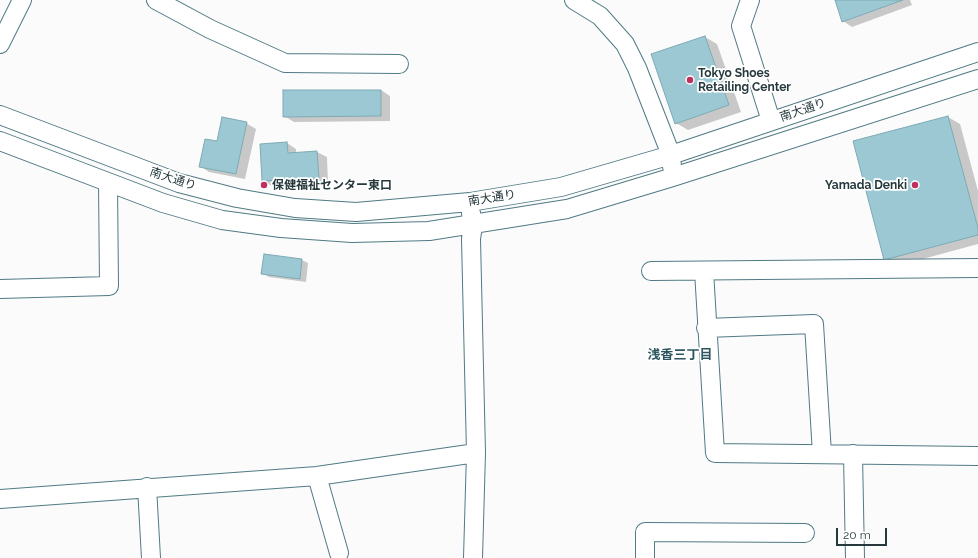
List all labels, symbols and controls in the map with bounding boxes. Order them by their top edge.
place label: Tokyo Shoes Retailing Center [698,66,791,94]
marker: Tokyo Shoes Retailing Center [685,75,695,85]
street label: 南大通り [778,95,828,125]
street label: 南大通り [148,165,198,193]
place label: 保健福祉センター東口 [272,178,392,192]
place label: Yamada Denki [825,178,907,192]
marker: 保健福祉センター東口 [259,180,269,190]
marker: Yamada Denki [910,180,920,190]
street label: 南大通り [467,187,517,209]
district label: 浅香三丁目 [648,347,712,363]
scale bar [838,520,889,546]
text: 20 m [843,528,871,542]

